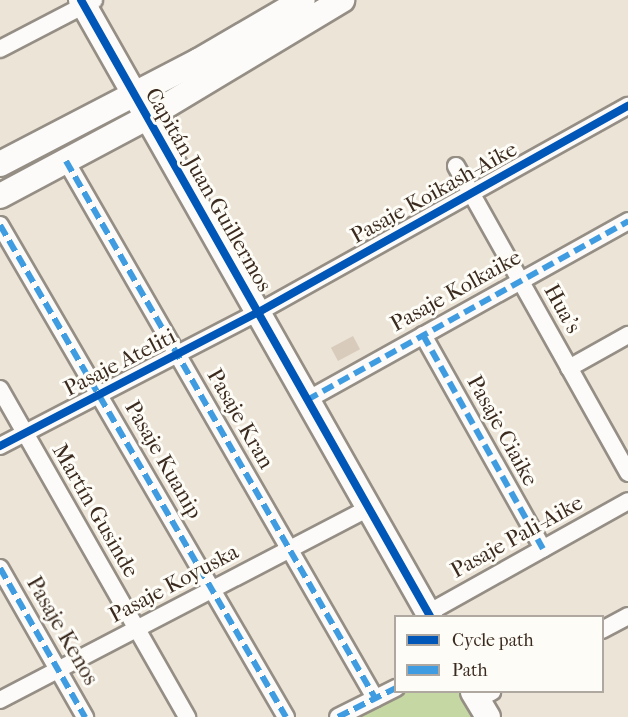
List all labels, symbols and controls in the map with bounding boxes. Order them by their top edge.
street label: Capitán Juan Guillermos [139,83,277,297]
street label: Pasaje Koikash-Aike [346,136,522,250]
street label: Pasaje Kolkaike [386,244,526,338]
street label: Hua's [538,280,586,338]
street label: Pasaje Ateliti [60,323,180,403]
street label: Pasaje Kran [201,364,279,474]
street label: Pasaje Ciaike [461,371,543,491]
street label: Pasaje Kuanip [119,396,207,524]
street label: Martín Gusinde [46,440,144,582]
street label: Pasaje Pali-Aike [446,490,588,584]
street label: Pasaje Koyuska [105,539,243,629]
street label: Pasaje Kenos [20,572,104,690]
legend [394,615,604,693]
text: Cycle path [452,630,533,651]
text: Path [452,660,488,681]

